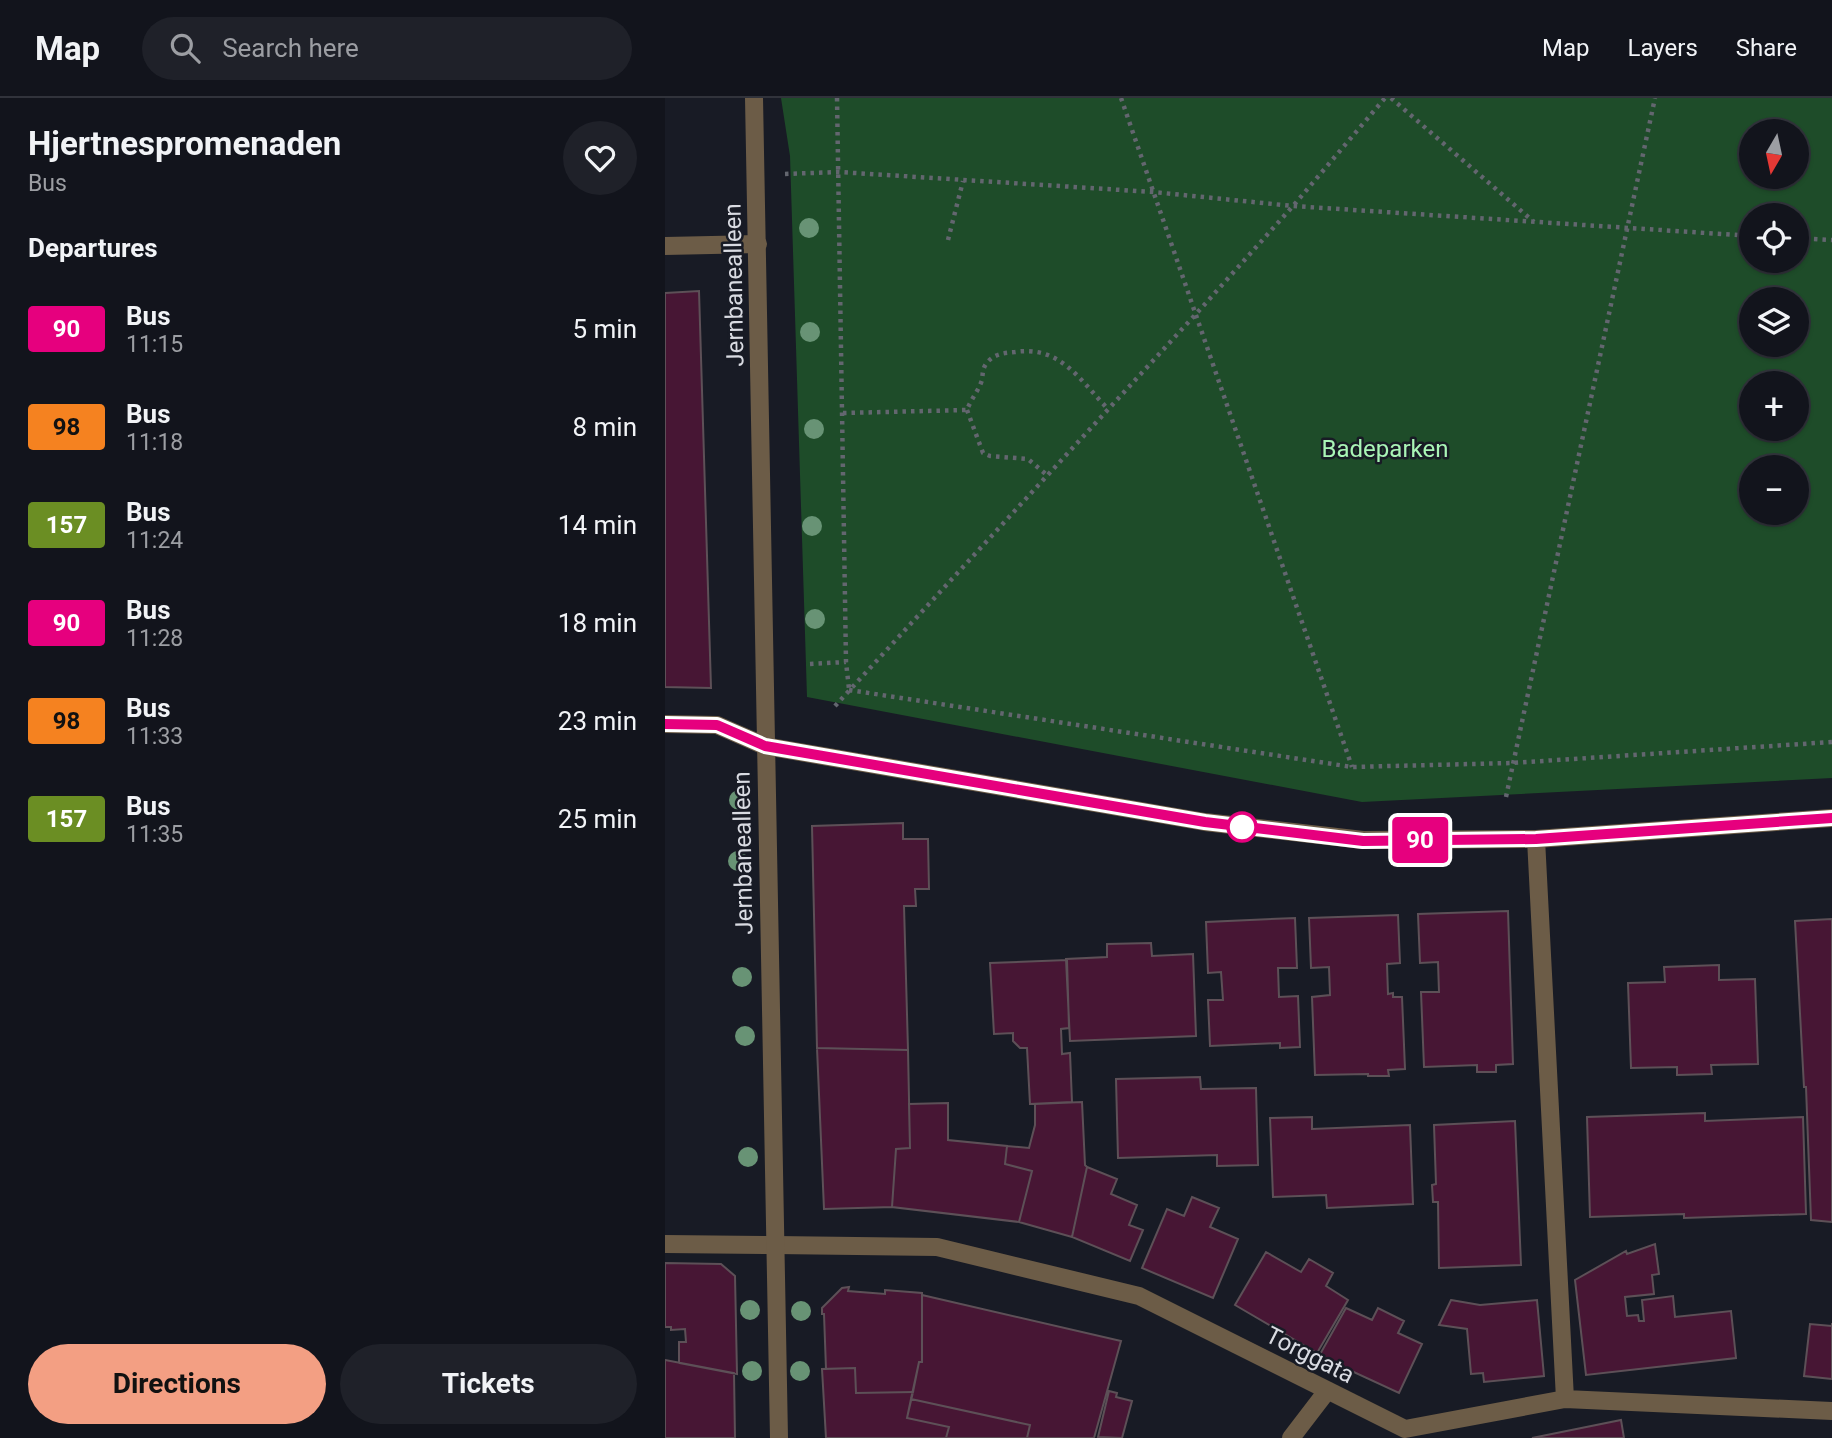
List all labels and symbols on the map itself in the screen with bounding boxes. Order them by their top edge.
north arrow [1739,119,1809,189]
street label: Jernbanealleen [719,203,749,367]
park label: Badeparken [1322,435,1448,463]
street label: Jernbanealleen [728,771,758,935]
unlabelled marker [1227,812,1257,842]
line badge: 90 [1389,817,1451,863]
street label: Torggata [1261,1321,1359,1389]

